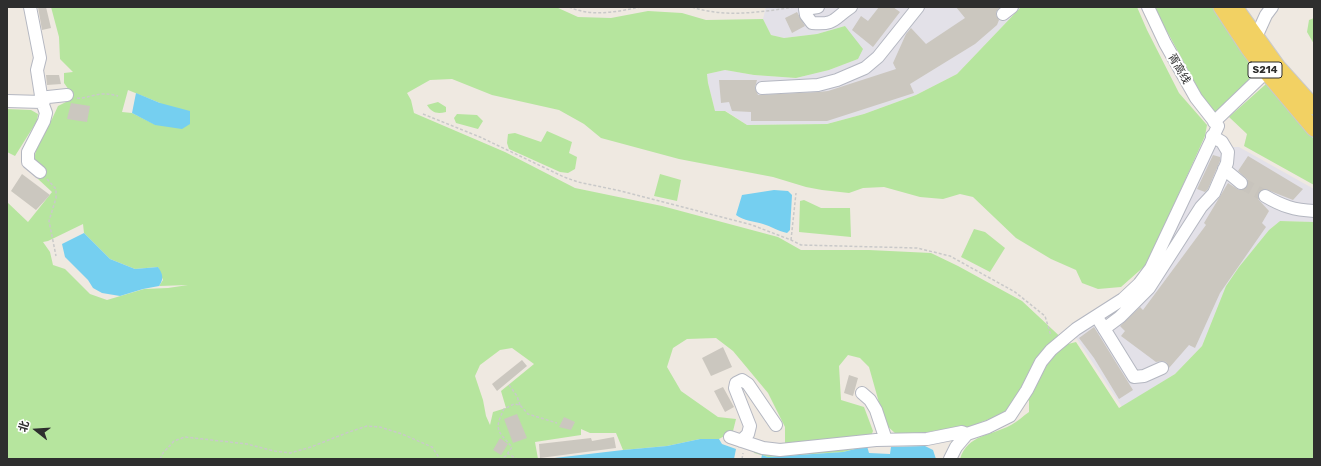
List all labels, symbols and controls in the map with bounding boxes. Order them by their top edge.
street label: 胥高线 [1165,51,1193,87]
road number: S214 [1248,62,1282,78]
north arrow [16,410,56,450]
text: 北 [16,419,32,434]

